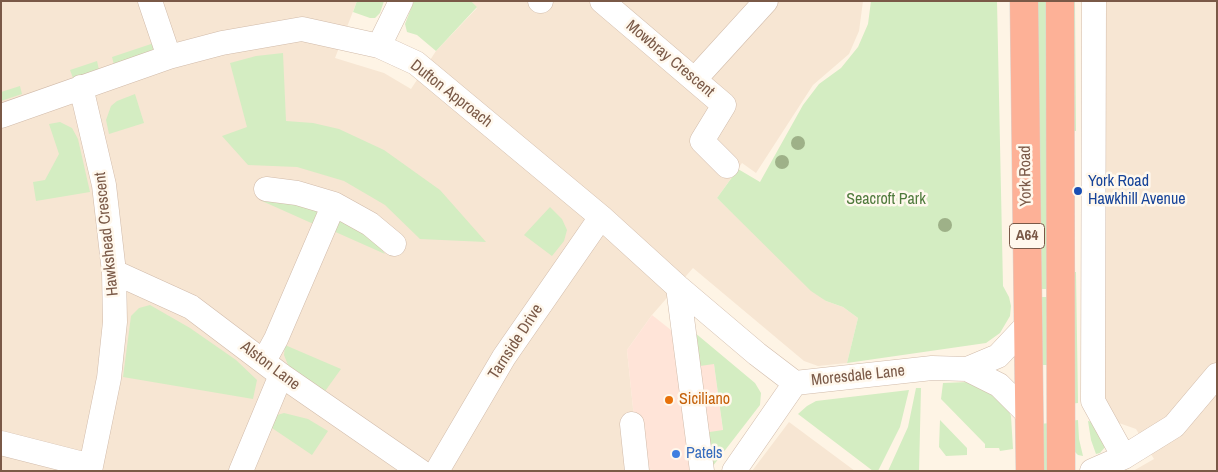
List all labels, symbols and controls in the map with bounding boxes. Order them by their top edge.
street label: Mowbray Crescent [622,16,718,102]
street label: Dufton Approach [406,56,496,132]
street label: York Road [1016,145,1036,207]
street label: Hawkshead Crescent [91,171,123,297]
place label: York Road Hawkhill Avenue [1088,172,1185,210]
marker: York Road Hawkhill Avenue [1072,185,1084,197]
park label: Seacroft Park [846,190,926,210]
road number: A64 [1010,224,1044,248]
street label: Tarnside Drive [485,301,547,383]
street label: Alston Lane [237,337,303,395]
street label: Moresdale Lane [810,362,906,390]
place label: Siciliano [679,390,730,410]
marker: Siciliano [663,394,675,406]
place label: Patels [686,444,722,464]
marker: Patels [670,448,682,460]

